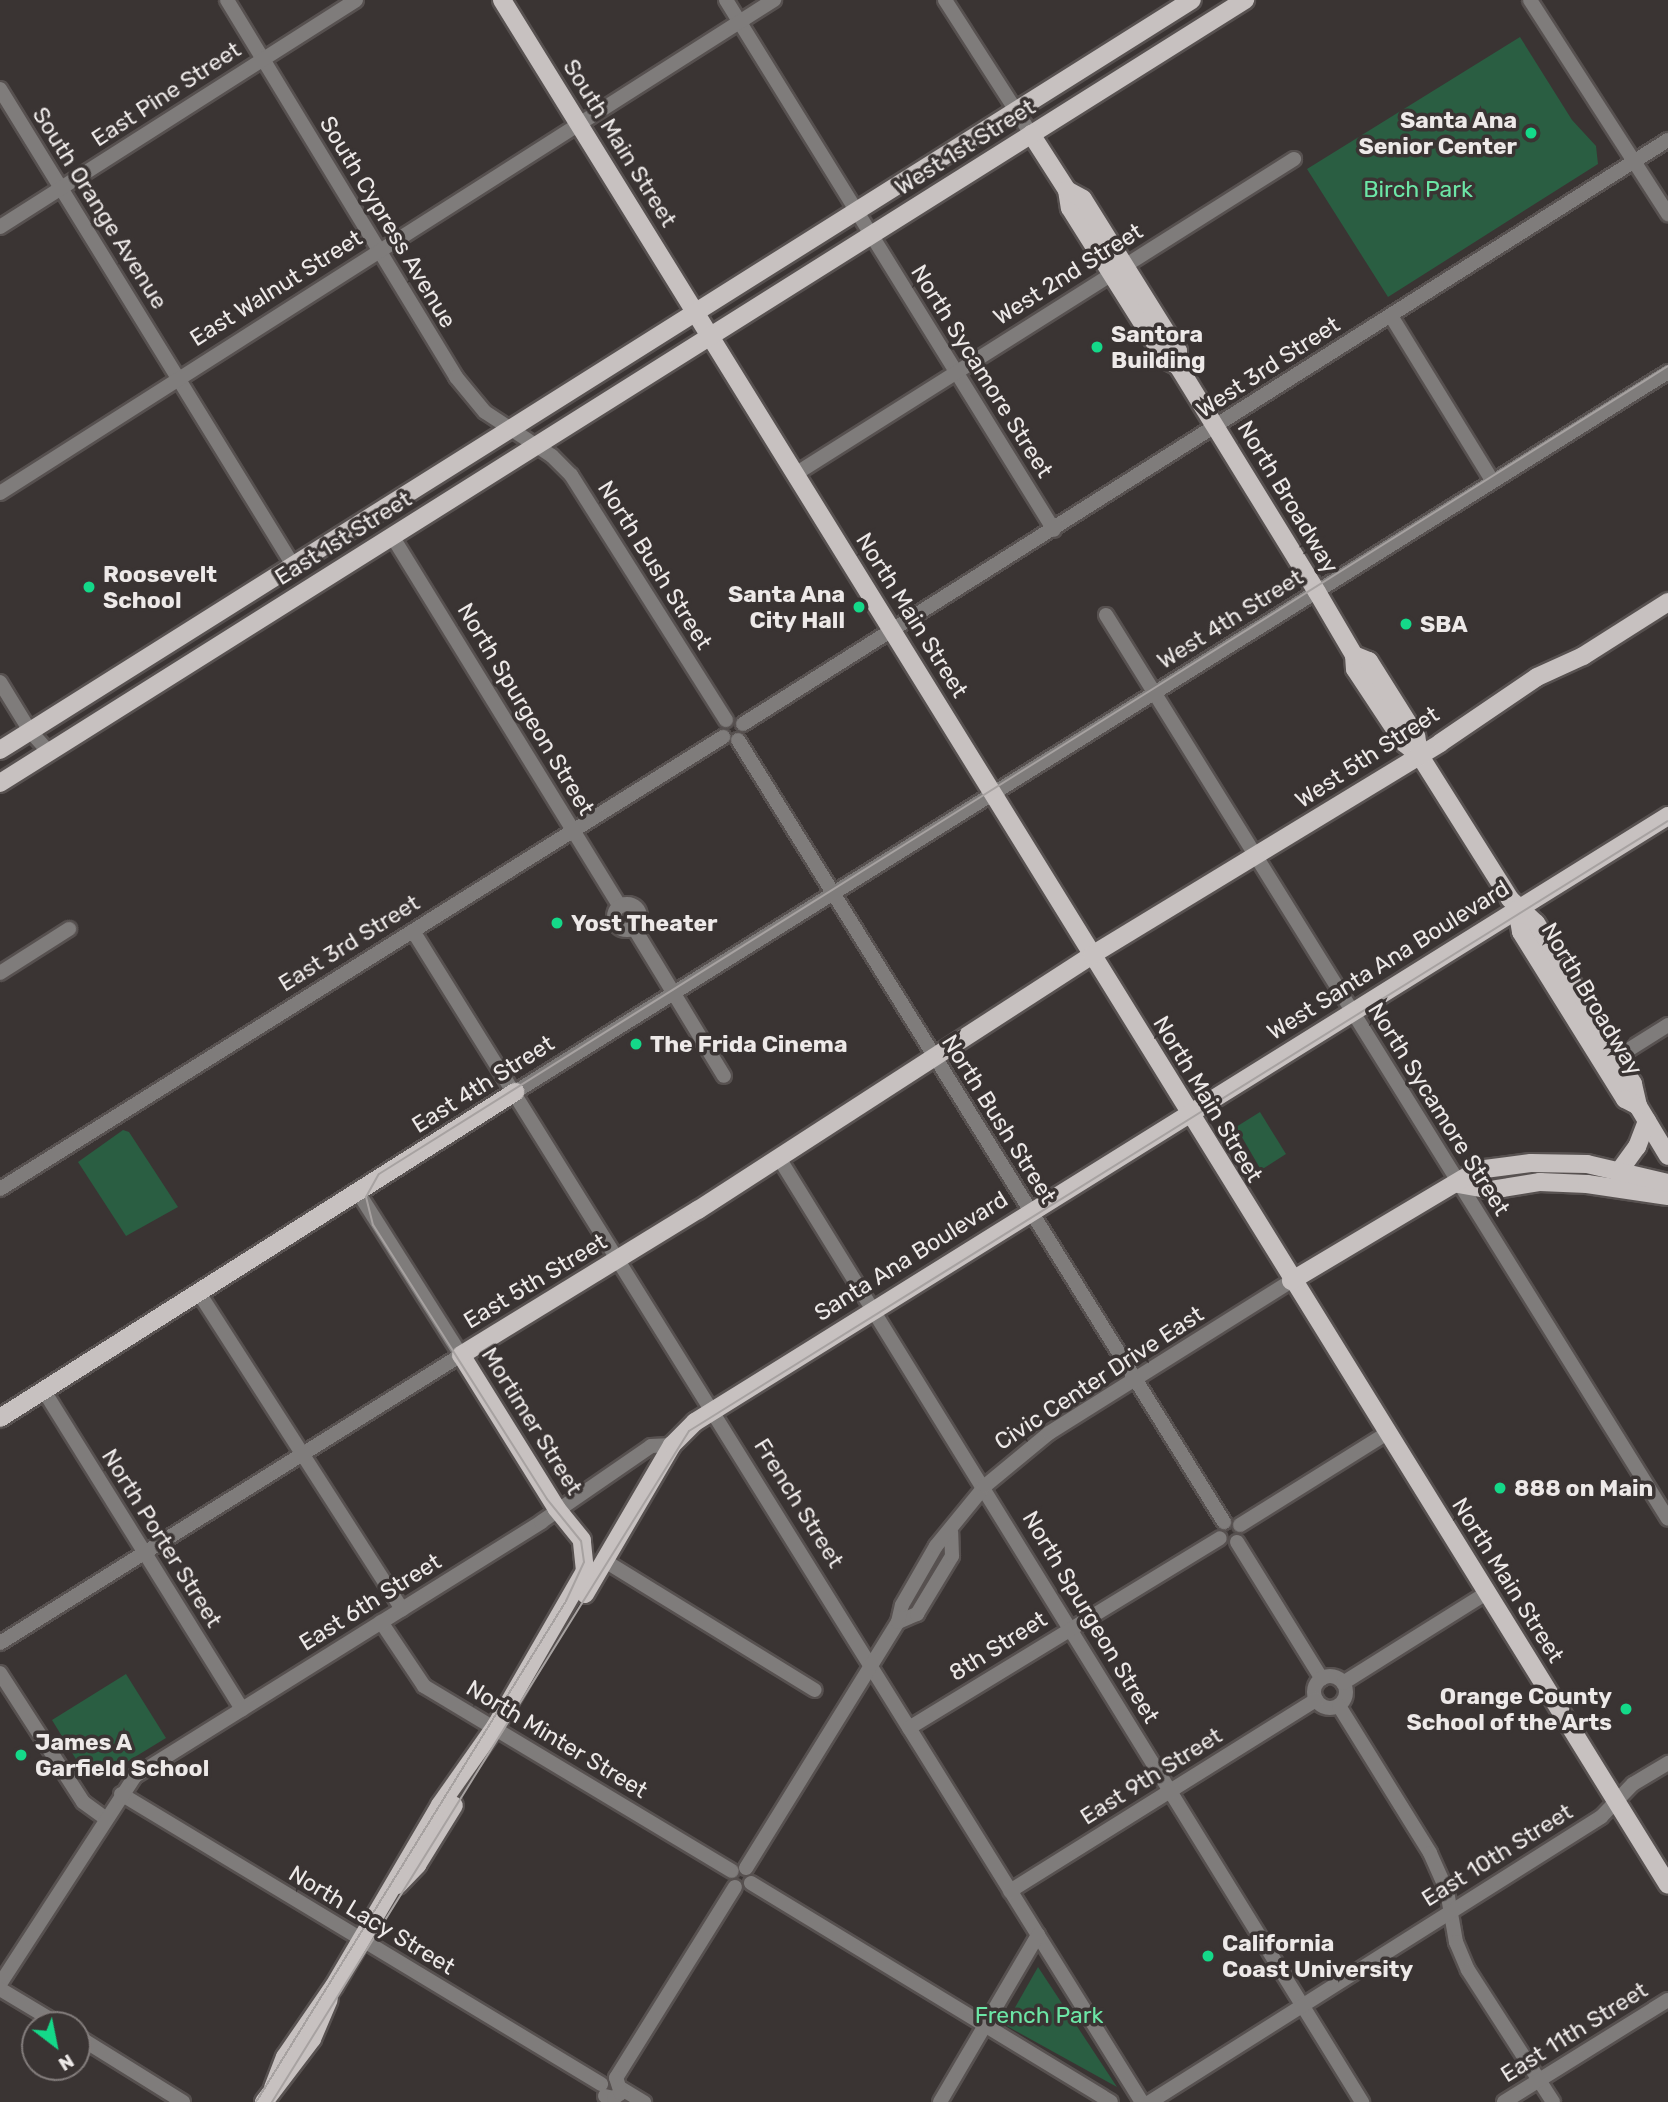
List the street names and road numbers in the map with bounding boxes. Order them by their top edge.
street label: East Pine Street [86,36,246,152]
street label: South Main Street [557,54,683,232]
street label: West 1st Street [890,93,1040,201]
street label: South Orange Avenue [26,102,174,314]
street label: South Cypress Avenue [314,111,462,333]
street label: West 2nd Street [988,217,1148,331]
street label: East Walnut Street [185,224,367,352]
street label: North Sycamore Street [905,260,1059,482]
street label: West 3rd Street [1191,310,1345,424]
street label: North Broadway [1232,416,1344,578]
street label: North Bush Street [592,476,718,654]
street label: East 1st Street [270,485,416,591]
street label: North Main Street [850,527,974,703]
street label: West 4th Street [1152,563,1308,675]
street label: North Spurgeon Street [452,598,600,820]
street label: West 5th Street [1290,700,1444,814]
street label: West Santa Ana Boulevard [1262,874,1514,1046]
street label: East 3rd Street [273,889,425,997]
street label: North Broadway [1536,918,1648,1080]
street label: North Sycamore Street [1362,998,1516,1220]
street label: North Main Street [1147,1011,1269,1187]
street label: East 4th Street [407,1029,559,1139]
street label: North Bush Street [936,1030,1062,1208]
street label: Santa Ana Boulevard [809,1185,1013,1327]
street label: East 5th Street [459,1228,611,1334]
street label: Civic Center Drive East [989,1300,1209,1456]
street label: Mortimer Street [476,1342,588,1500]
street label: French Street [748,1433,850,1573]
street label: North Porter Street [96,1443,228,1633]
street label: North Main Street [1446,1492,1570,1668]
street label: North Spurgeon Street [1017,1506,1165,1728]
street label: East 6th Street [294,1547,446,1657]
street label: 8th Street [944,1605,1052,1687]
street label: North Minter Street [461,1674,653,1804]
street label: East 9th Street [1075,1721,1227,1831]
street label: East 10th Street [1417,1798,1577,1912]
street label: North Lacy Street [284,1859,460,1981]
street label: East 11th Street [1496,1976,1652,2088]

